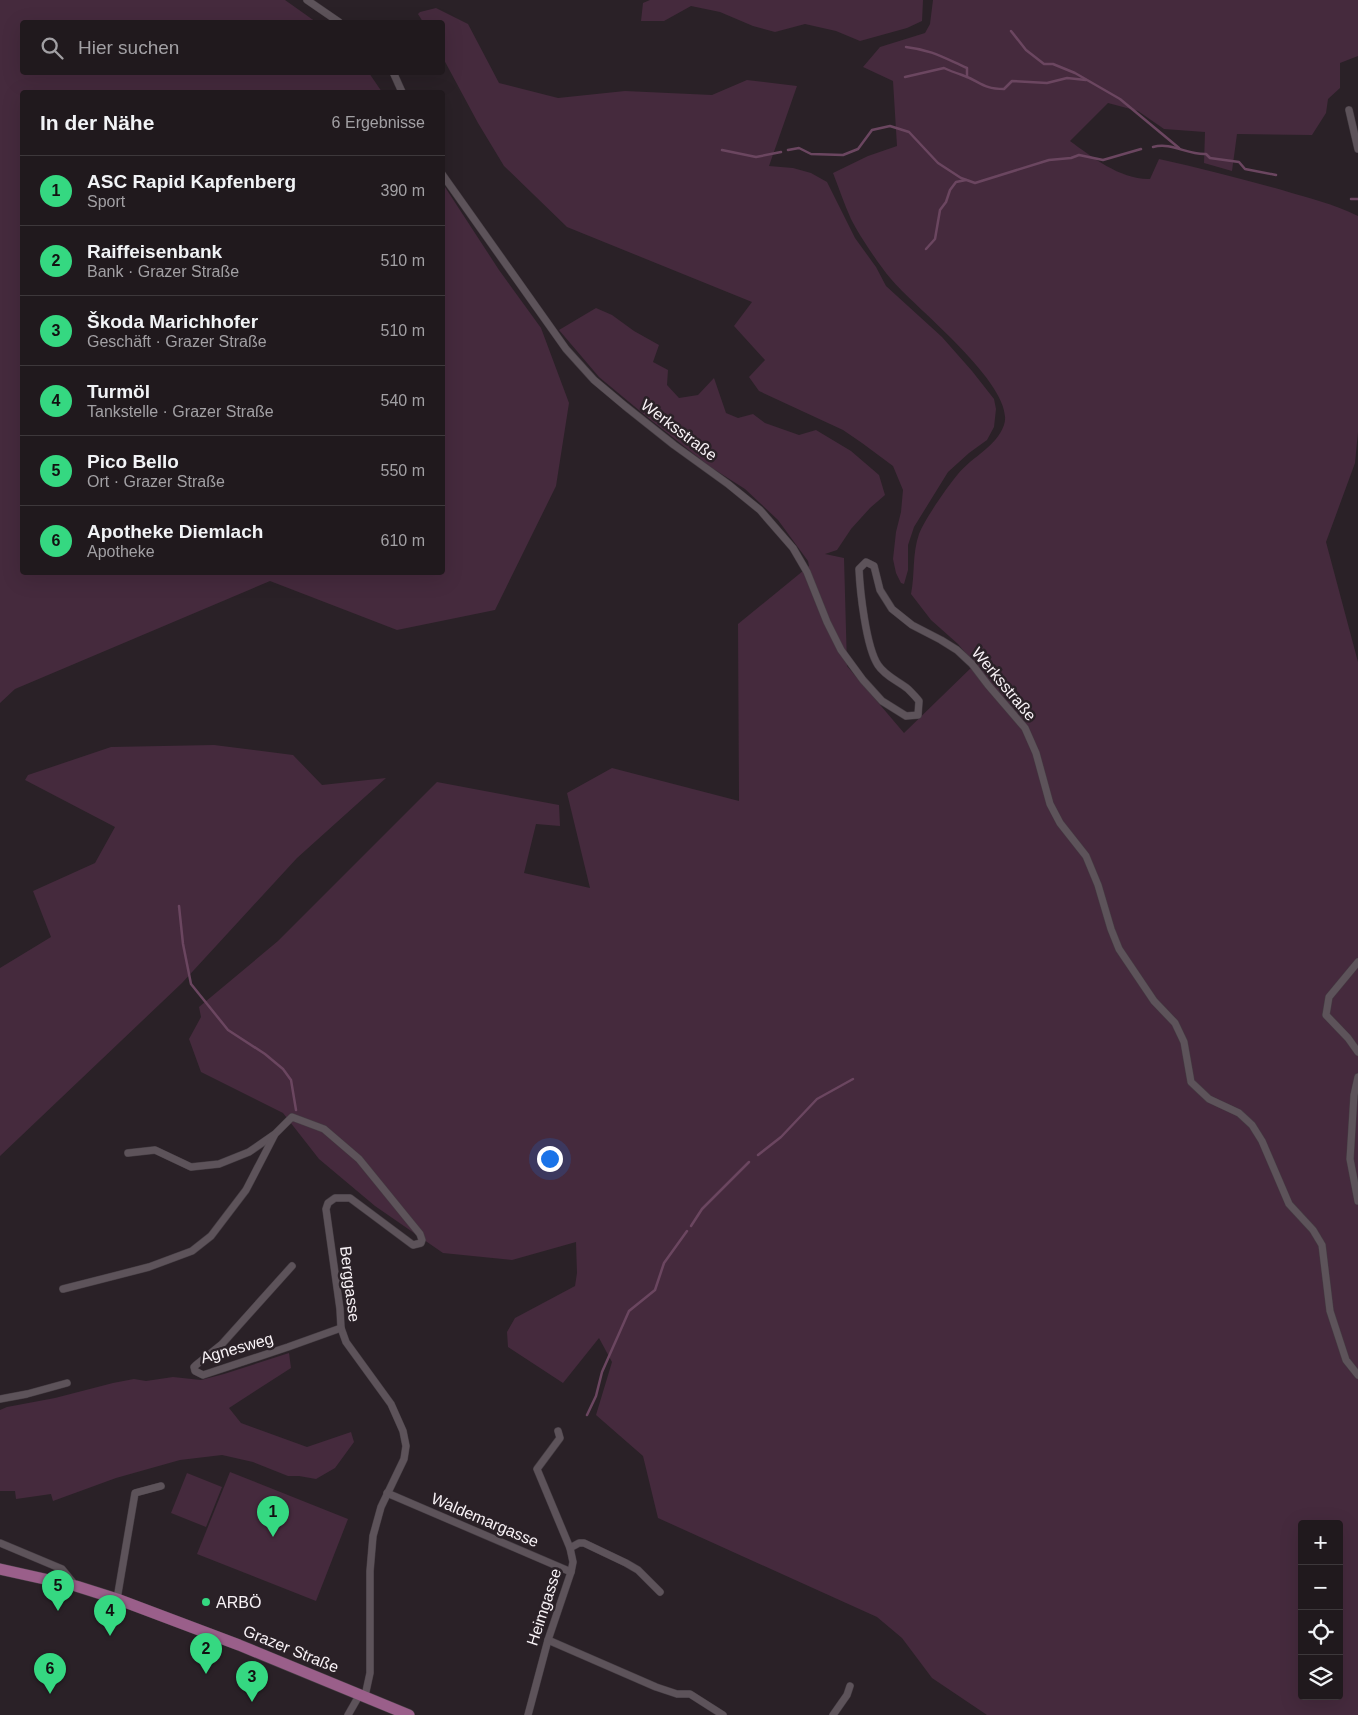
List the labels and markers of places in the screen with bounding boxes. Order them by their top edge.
pin: 1 [257,1496,289,1537]
pin: 5 [42,1570,74,1611]
place label: ARBÖ [216,1594,261,1611]
pin: 4 [94,1595,126,1636]
marker: ARBÖ [200,1596,212,1608]
pin: 2 [190,1633,222,1674]
pin: 6 [34,1653,66,1694]
pin: 3 [236,1661,268,1702]

